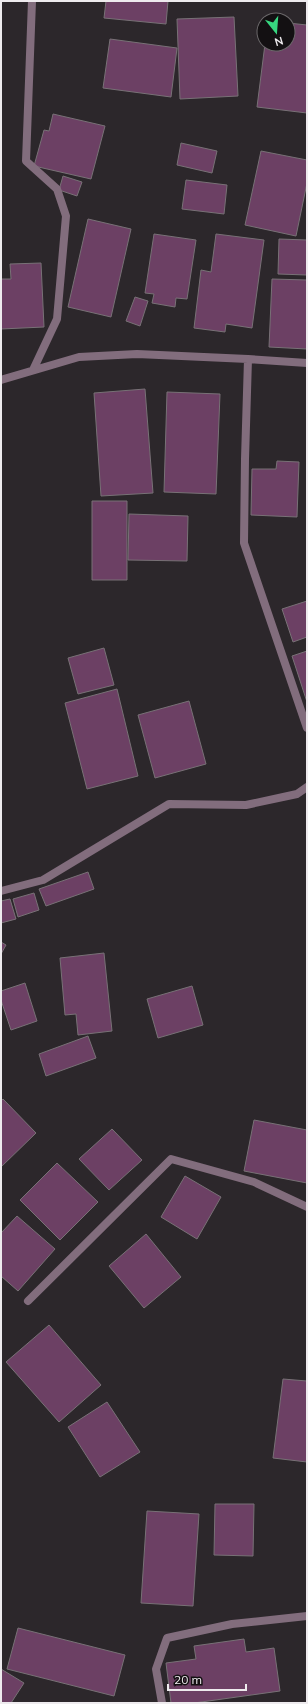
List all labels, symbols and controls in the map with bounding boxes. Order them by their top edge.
north arrow [256,12,296,52]
text: N [273,34,285,49]
scale bar [168,1666,246,1692]
text: 20 m [174,1672,202,1687]

